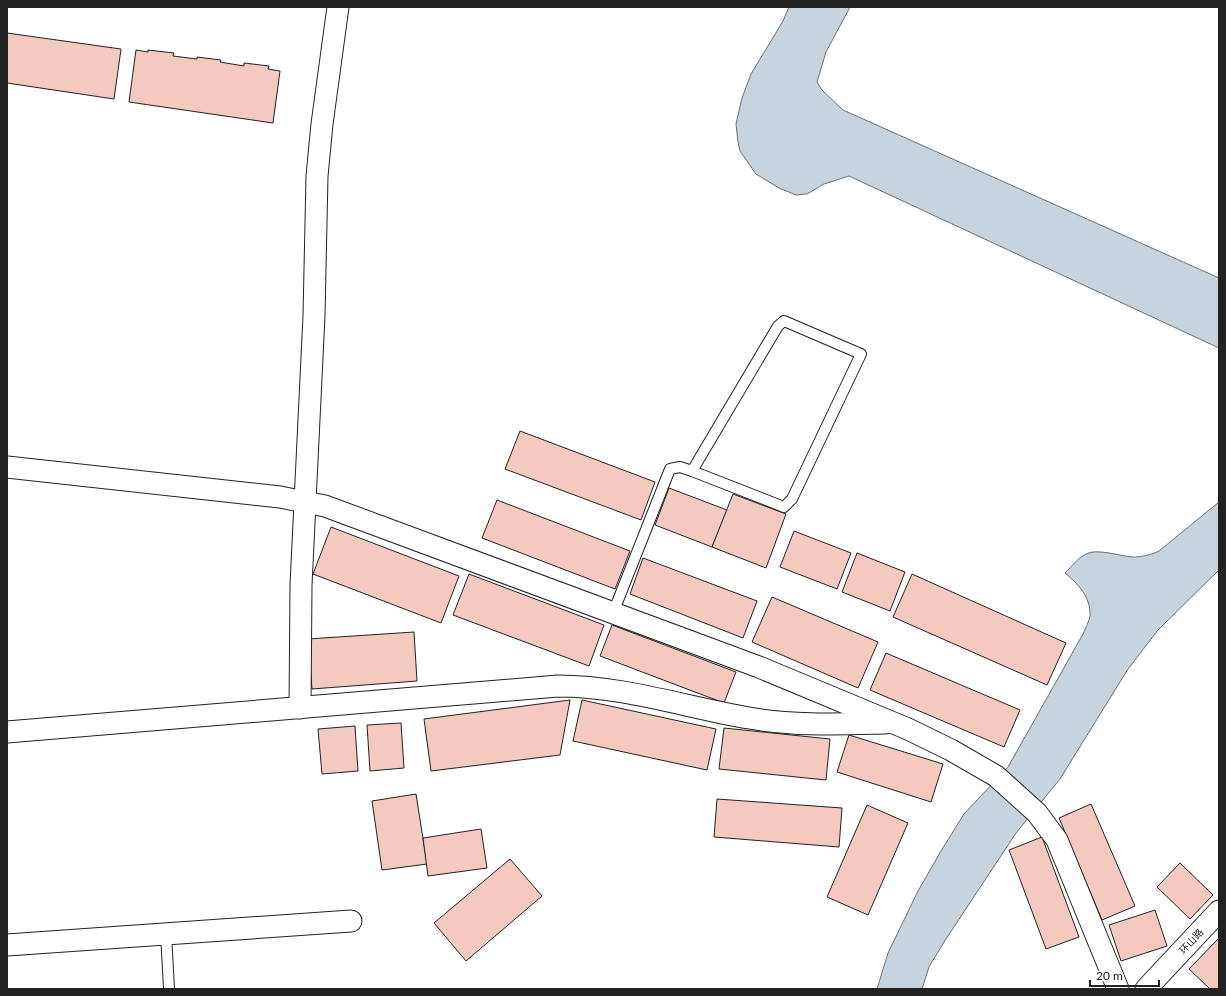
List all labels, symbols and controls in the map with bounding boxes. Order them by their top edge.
street label: 环山路 [1176,926,1206,956]
scale bar [1090,962,1159,988]
text: 20 m [1096,968,1123,983]

